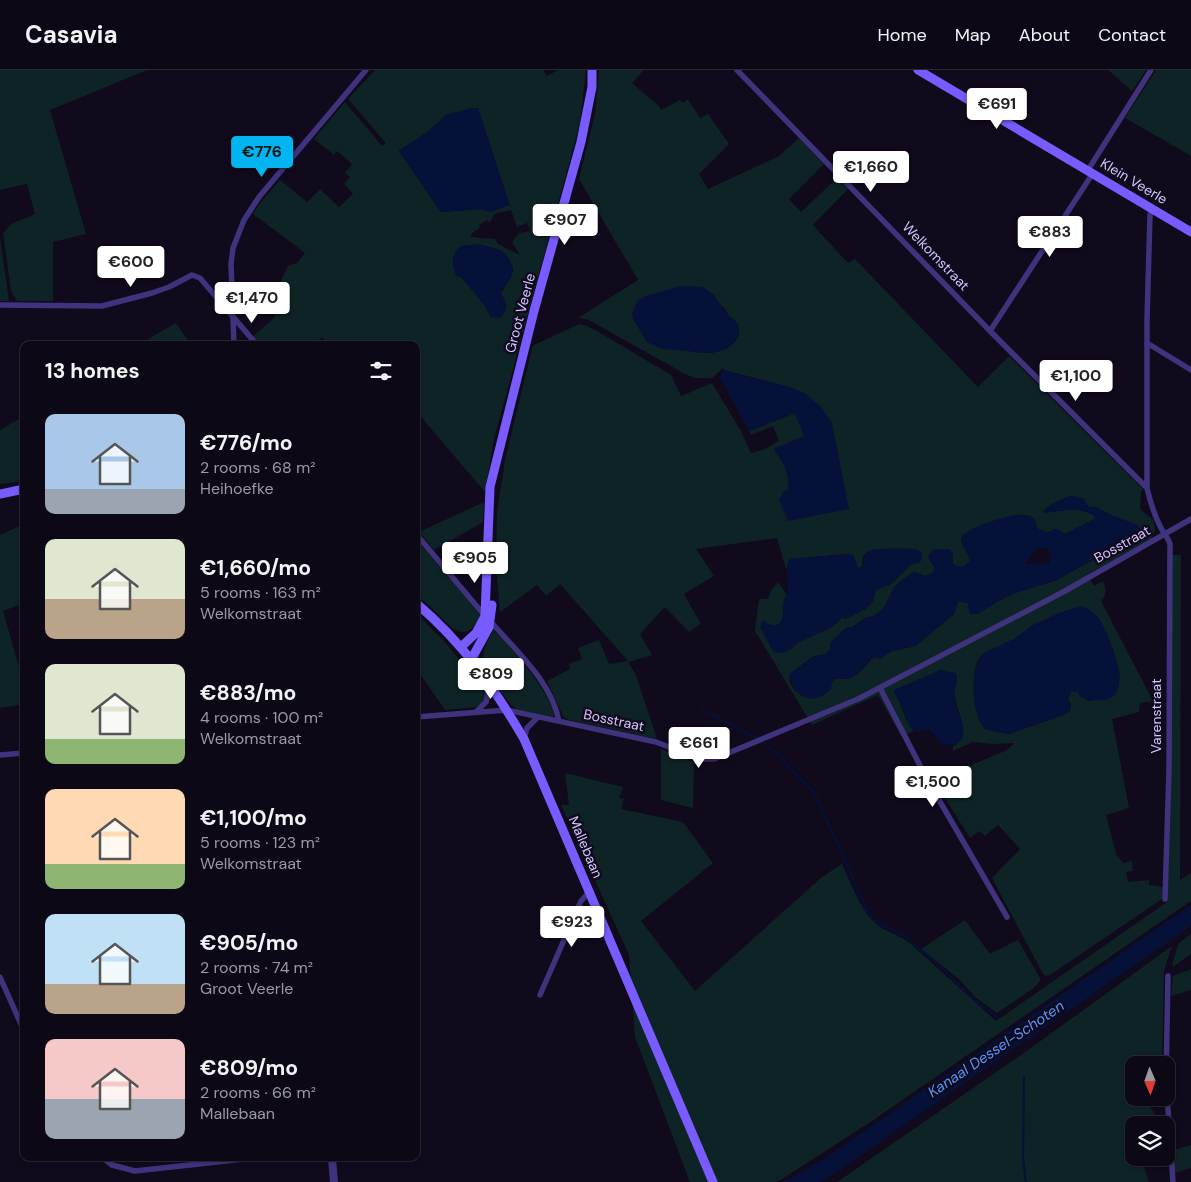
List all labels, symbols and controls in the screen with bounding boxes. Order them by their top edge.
text: Casavia [25,19,117,50]
text: Home [877,23,927,47]
text: Map [955,23,991,47]
text: About [1019,23,1070,47]
text: Contact [1098,23,1166,47]
pin: €691 [967,88,1027,130]
text: €691 [978,93,1016,114]
pin: €776 [232,136,292,178]
text: €776 [242,141,282,162]
pin: €1,660 [830,150,912,193]
street label: Klein Veerle [1097,154,1171,208]
text: €1,660 [844,156,898,177]
pin: €907 [535,204,595,246]
text: €907 [544,209,586,230]
pin: €883 [1020,216,1080,258]
street label: Welkomstraat [899,218,973,294]
text: €883 [1029,221,1071,242]
pin: €600 [101,246,161,288]
text: €600 [108,251,154,272]
street label: Groot Veerle [501,271,539,355]
pin: €1,470 [211,282,293,324]
text: €1,470 [226,287,278,308]
text: 13 homes [45,357,140,385]
icon: filters [367,357,395,385]
pin: €1,100 [1035,360,1117,402]
text: €1,100 [1051,365,1101,386]
text: €776/mo [200,429,293,457]
icon: home [85,434,145,494]
text: 2 rooms · 68 m² [200,457,316,478]
text: Heihoefke [200,478,274,499]
street label: Bosstraat [1091,521,1153,567]
pin: €905 [445,542,505,584]
text: €905 [453,547,497,568]
text: €1,660/mo [200,554,311,582]
icon: home [85,559,145,619]
text: 5 rooms · 163 m² [200,582,321,603]
text: Welkomstraat [200,603,302,624]
pin: €809 [461,658,521,700]
text: €809 [469,663,513,684]
street label: Varenstraat [1147,678,1165,754]
text: €883/mo [200,679,296,707]
icon: home [85,684,145,744]
street label: Bosstraat [582,705,646,735]
text: 4 rooms · 100 m² [200,707,323,728]
pin: €661 [669,726,729,769]
text: Welkomstraat [200,728,302,749]
text: €661 [680,732,718,753]
pin: €1,500 [892,766,974,808]
text: €1,500 [906,771,960,792]
text: €1,100/mo [200,804,307,832]
icon: home [85,809,145,869]
street label: Mallebaan [565,813,607,881]
text: 5 rooms · 123 m² [200,832,320,853]
text: Welkomstraat [200,853,302,874]
pin: €923 [542,906,602,948]
text: €923 [551,911,593,932]
text: €905/mo [200,929,298,957]
icon: home [85,934,145,994]
text: 2 rooms · 74 m² [200,957,313,978]
text: Groot Veerle [200,978,293,999]
water label: Kanaal Dessel-Schoten [924,996,1068,1102]
text: €809/mo [200,1054,298,1082]
north arrow [1125,1056,1175,1106]
map controls [1125,1056,1175,1166]
icon: home [85,1059,145,1119]
text: 2 rooms · 66 m² [200,1082,316,1103]
text: Mallebaan [200,1103,275,1124]
button: layers [1125,1116,1175,1166]

